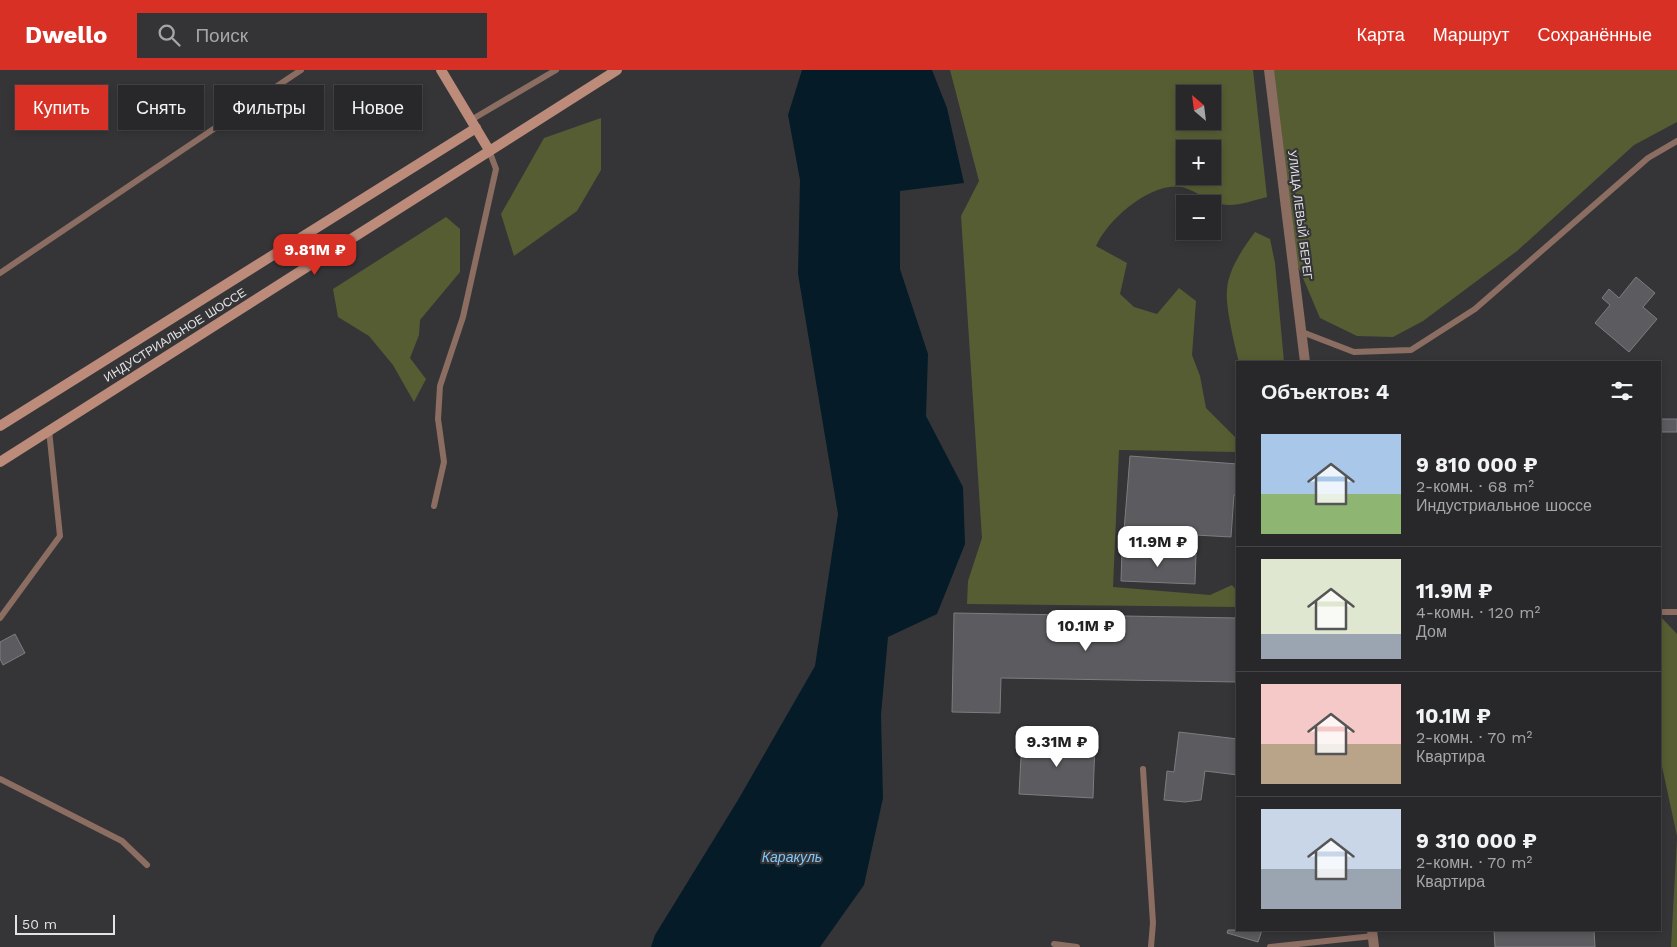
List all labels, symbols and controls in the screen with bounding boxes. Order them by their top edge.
search box [137,13,487,58]
text: Dwello [25,21,107,49]
icon: search [155,21,183,49]
text: Поиск [195,24,248,47]
text: Карта [1357,24,1405,45]
text: Маршрут [1433,24,1509,45]
text: Сохранённые [1537,24,1652,45]
chip: Купить [15,85,108,130]
chip: Снять [118,85,204,130]
chip: Фильтры [214,85,324,130]
chip: Новое [334,85,422,130]
north arrow [1176,85,1221,130]
map controls [1176,85,1221,240]
button: + [1176,140,1221,185]
street label: УЛИЦА ЛЕВЫЙ БЕРЕГ [1285,149,1316,281]
button: − [1176,195,1221,240]
pin: 9.81M ₽ [269,234,361,276]
text: 9.81M ₽ [284,240,346,259]
street label: ИНДУСТРИАЛЬНОЕ ШОССЕ [101,285,249,385]
icon: filters [1608,377,1636,405]
text: Объектов: 4 [1261,379,1389,404]
text: 9 810 000 ₽ [1416,452,1538,477]
icon: home [1301,454,1361,514]
text: 2-комн. · 68 m² [1416,477,1534,496]
text: Индустриальное шоссе [1416,496,1592,515]
pin: 11.9M ₽ [1112,526,1204,568]
text: 11.9M ₽ [1129,532,1187,551]
text: 11.9M ₽ [1416,578,1493,603]
icon: home [1301,579,1361,639]
text: 4-комн. · 120 m² [1416,603,1540,622]
pin: 10.1M ₽ [1040,610,1132,652]
text: 10.1M ₽ [1057,616,1115,635]
text: Дом [1416,622,1447,641]
text: 10.1M ₽ [1416,703,1491,728]
icon: home [1301,704,1361,764]
pin: 9.31M ₽ [1011,726,1103,768]
text: 2-комн. · 70 m² [1416,728,1532,747]
text: 9.31M ₽ [1027,732,1087,751]
text: Квартира [1416,747,1485,766]
text: 9 310 000 ₽ [1416,828,1537,853]
icon: home [1301,829,1361,889]
water label: Каракуль [762,849,822,865]
text: 2-комн. · 70 m² [1416,853,1532,872]
text: Квартира [1416,872,1485,891]
scale bar [15,912,115,935]
text: 50 m [22,916,57,932]

